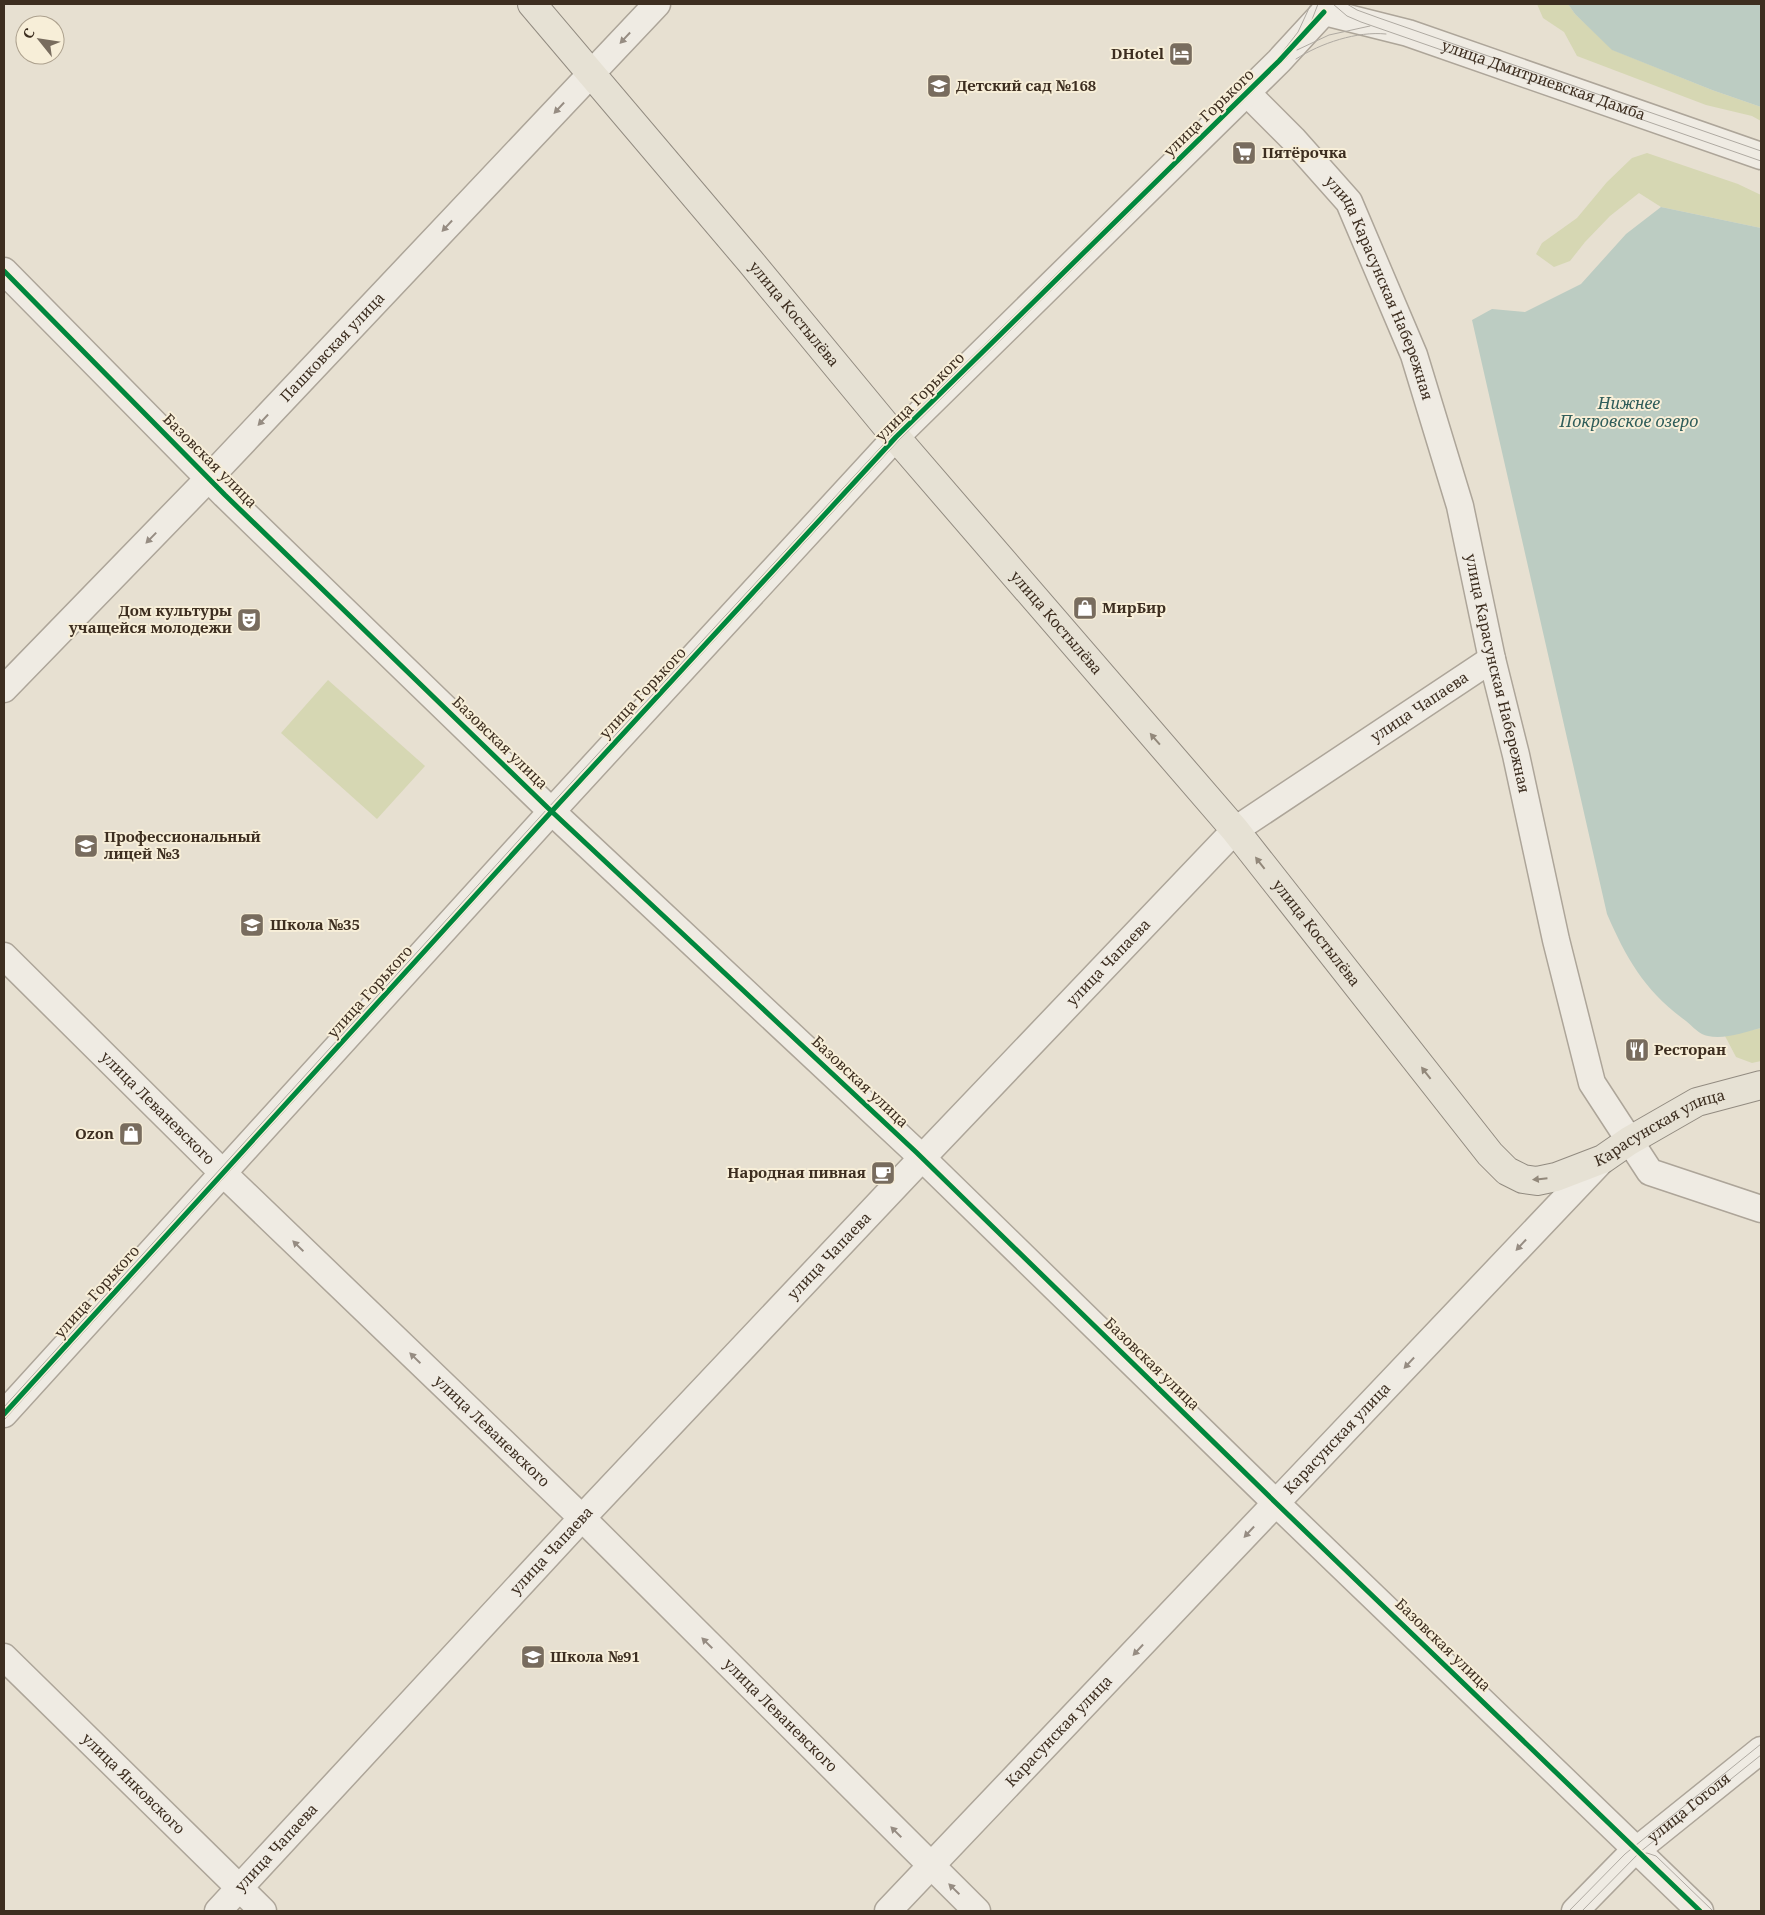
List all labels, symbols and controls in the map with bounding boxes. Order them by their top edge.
north arrow [15,15,65,65]
text: С [18,25,39,42]
one-way arrow [619,32,631,44]
street label: улица Дмитриевская Дамба [1439,34,1648,124]
hotel icon: DHotel [1168,41,1194,67]
place label: DHotel [1111,43,1165,63]
street label: улица Горького [1159,64,1258,161]
school or university icon: Детский сад №168 [926,73,952,99]
place label: Детский сад №168 [956,75,1096,95]
one-way arrow [553,102,565,114]
supermarket icon: Пятёрочка [1231,140,1257,166]
place label: Пятёрочка [1262,142,1347,162]
street label: улица Карасунская Набережная [1321,171,1438,402]
one-way arrow [441,220,453,232]
street label: улица Костылёва [745,257,844,371]
street label: Пашковская улица [275,287,389,406]
street label: улица Горького [870,347,968,445]
water label: Нижнее Покровское озеро [1559,392,1698,432]
street label: Базовская улица [159,409,262,512]
one-way arrow [257,414,269,426]
one-way arrow [145,531,157,543]
street label: улица Карасунская Набережная [1461,552,1535,795]
street label: улица Костылёва [1006,566,1107,678]
shop icon: МирБир [1072,595,1098,621]
place label: МирБир [1102,597,1166,617]
place label: Дом культуры учащейся молодежи [69,600,232,637]
theatre icon: Дом культуры учащейся молодежи [236,607,262,633]
street label: улица Горького [595,642,690,742]
street label: улица Чапаева [1366,667,1472,746]
street label: Базовская улица [449,691,553,793]
one-way arrow [1150,733,1161,746]
place label: Профессиональный лицей №3 [104,826,261,863]
school or university icon: Профессиональный лицей №3 [73,833,99,859]
one-way arrow [1255,857,1266,870]
street label: улица Костылёва [1269,875,1365,990]
school or university icon: Школа №35 [239,912,265,938]
place label: Школа №35 [270,914,360,934]
street label: улица Чапаева [1061,914,1154,1010]
street label: улица Горького [322,941,416,1042]
street label: Базовская улица [808,1031,913,1131]
restaurant icon: Ресторан [1624,1037,1650,1063]
place label: Ресторан [1654,1039,1726,1059]
street label: улица Леваневского [97,1046,220,1168]
one-way arrow [1421,1066,1431,1080]
street label: Карасунская улица [1591,1084,1727,1170]
shop icon: Ozon [118,1121,144,1147]
place label: Ozon [75,1123,114,1143]
cafe icon: Народная пивная [870,1160,896,1186]
place label: Народная пивная [727,1162,866,1182]
one-way arrow [1532,1175,1548,1183]
street label: улица Чапаева [782,1207,875,1303]
one-way arrow [1515,1239,1527,1251]
one-way arrow [292,1240,304,1252]
street label: улица Горького [49,1241,143,1342]
street label: Базовская улица [1101,1312,1205,1414]
one-way arrow [410,1352,422,1364]
one-way arrow [1403,1357,1415,1369]
street label: улица Леваневского [430,1370,555,1491]
street label: Карасунская улица [1279,1378,1394,1498]
street label: улица Чапаева [505,1502,597,1599]
one-way arrow [1243,1525,1255,1537]
street label: Базовская улица [1392,1593,1496,1695]
one-way arrow [701,1637,713,1649]
one-way arrow [1132,1643,1144,1655]
school or university icon: Школа №91 [520,1644,546,1670]
place label: Школа №91 [550,1646,640,1666]
street label: улица Леваневского [720,1653,842,1776]
street label: Карасунская улица [1000,1670,1116,1791]
street label: улица Янковского [78,1728,190,1838]
street label: улица Гоголя [1643,1768,1734,1847]
street label: улица Чапаева [230,1799,322,1896]
one-way arrow [890,1826,902,1838]
one-way arrow [948,1883,960,1895]

